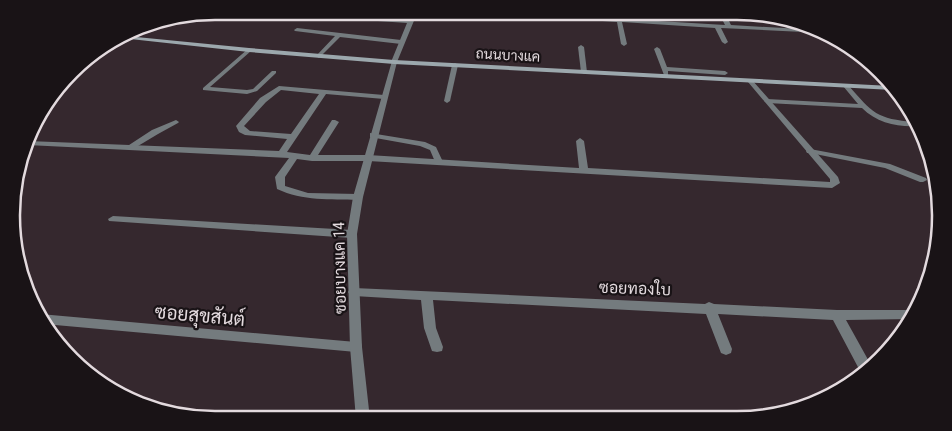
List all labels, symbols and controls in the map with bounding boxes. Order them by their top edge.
street label: ถนนบางแค [475,45,541,65]
street label: ซอยบางแค 14 [329,222,350,314]
street label: ซอยทองใบ [599,276,671,299]
street label: ซอยสุขสันต์ [154,299,246,332]

